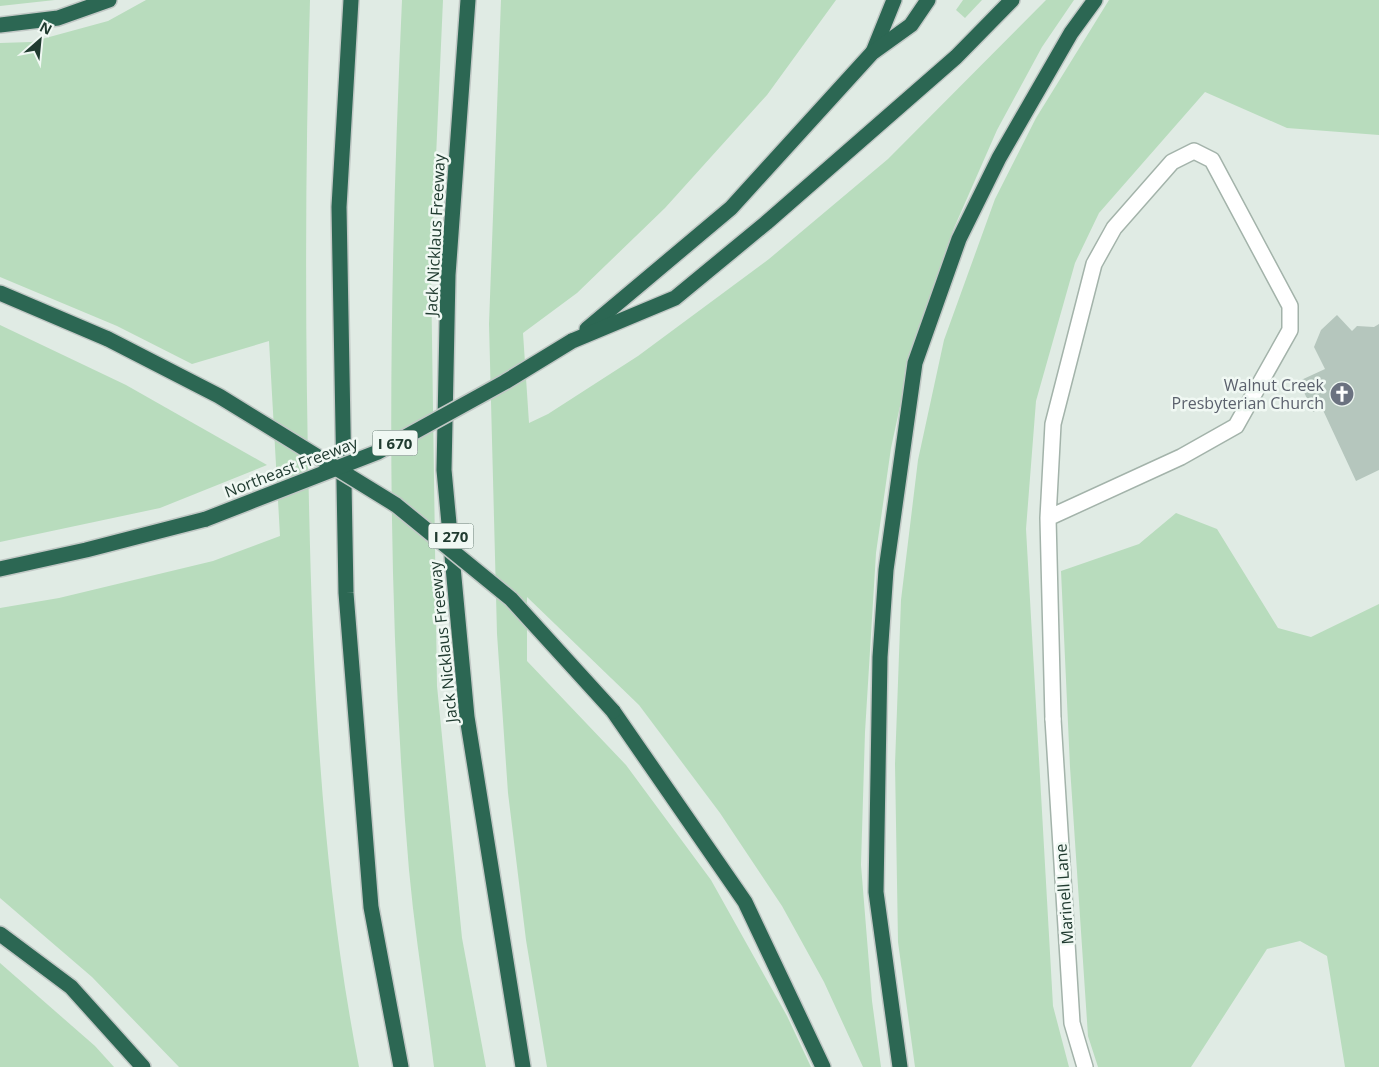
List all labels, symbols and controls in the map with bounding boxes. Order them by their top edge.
north arrow [15,15,65,65]
text: N [37,17,56,39]
street label: Jack Nicklaus Freeway [420,152,450,319]
place label: Walnut Creek Presbyterian Church [1172,374,1325,414]
church icon: Walnut Creek Presbyterian Church [1329,381,1355,407]
road number: I 670 [372,430,418,456]
street label: Northeast Freeway [221,431,362,503]
road number: I 270 [428,524,474,548]
street label: Jack Nicklaus Freeway [423,559,463,726]
street label: Marinell Lane [1050,843,1078,945]

